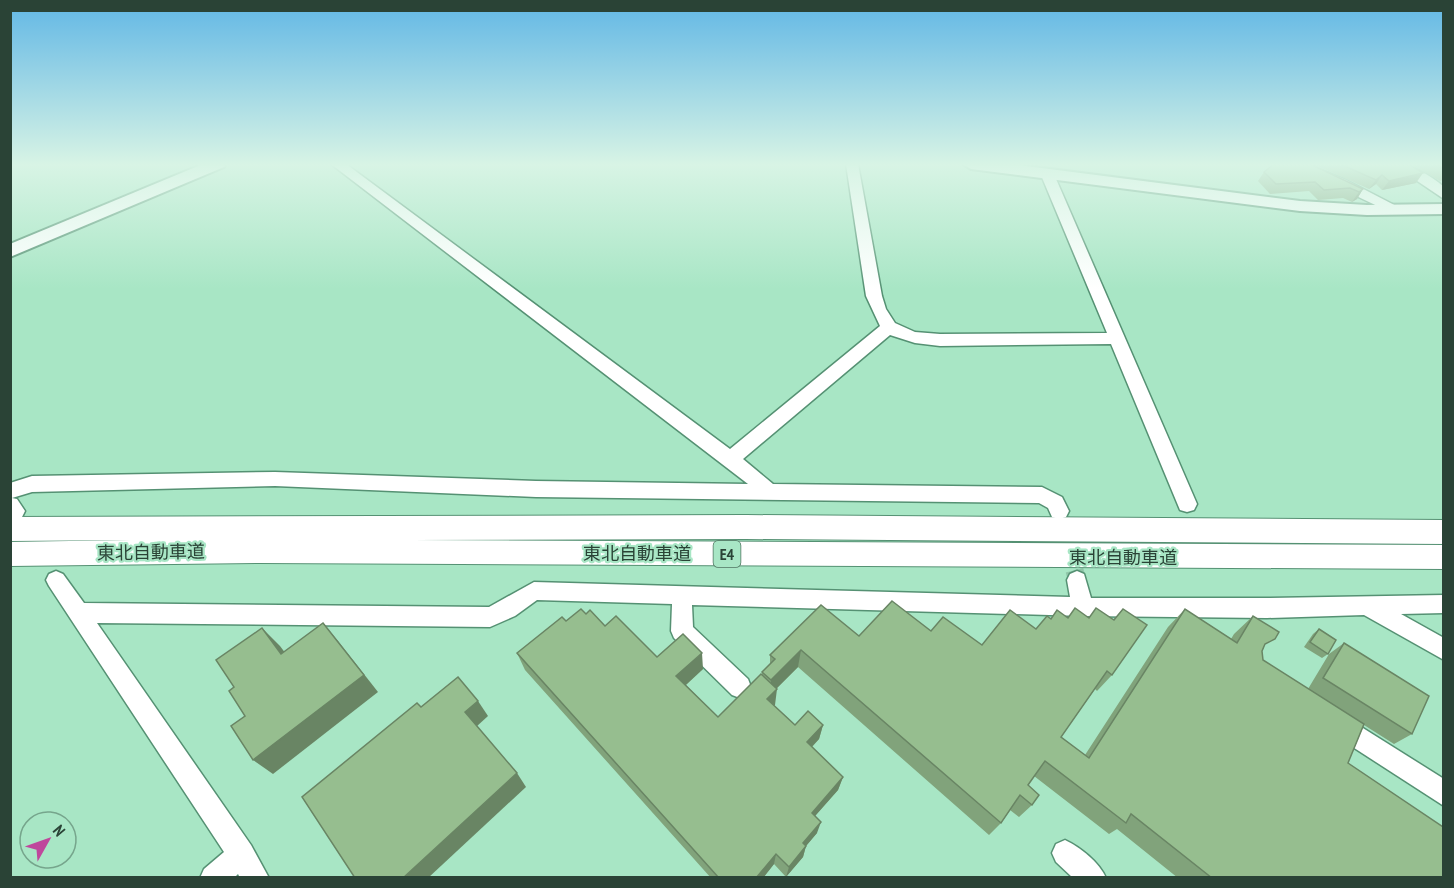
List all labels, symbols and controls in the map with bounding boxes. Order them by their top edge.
street label: 東北自動車道 [97,540,205,564]
road number: E4 [714,541,740,567]
street label: 東北自動車道 [583,542,691,565]
street label: 東北自動車道 [1069,546,1177,569]
north arrow [18,810,78,870]
text: N [49,821,70,840]

